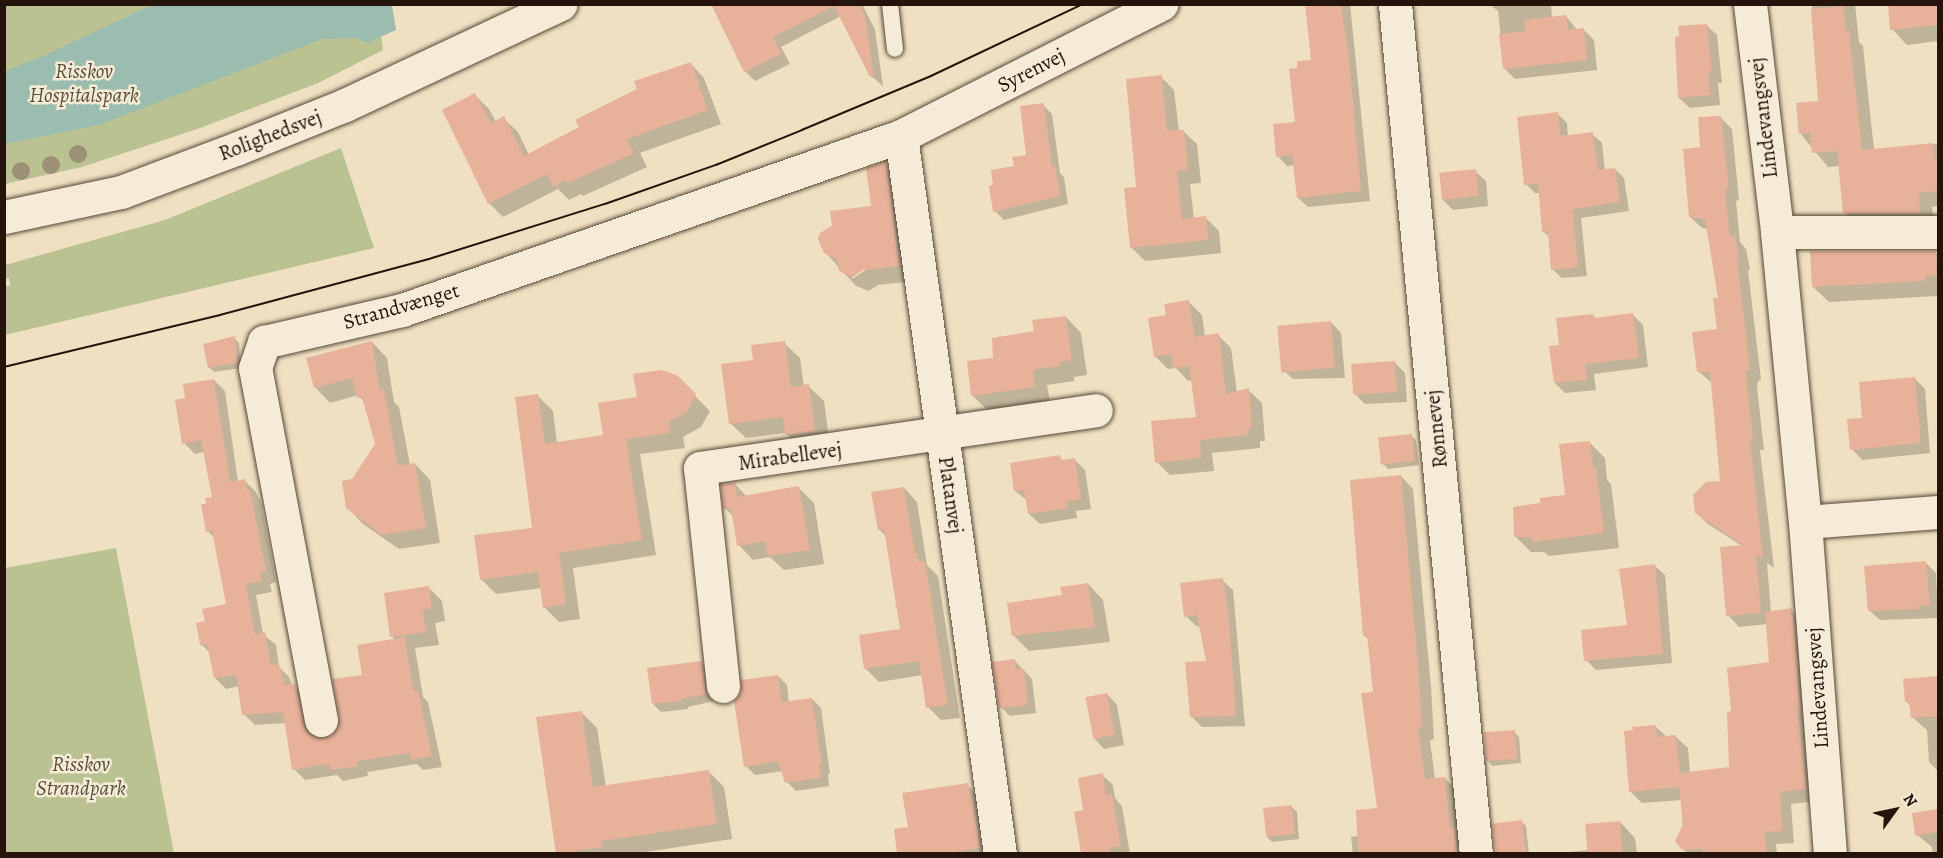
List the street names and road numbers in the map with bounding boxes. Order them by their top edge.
street label: Syrenvej [993,42,1069,98]
street label: Lindevangsvej [1743,56,1783,180]
street label: Rolighedsvej [215,104,325,166]
street label: Strandvænget [340,277,462,335]
street label: Rønnevej [1419,389,1453,469]
street label: Mirabellevej [736,436,844,476]
street label: Platanvej [933,455,969,535]
street label: Lindevangsvej [1800,626,1834,750]

